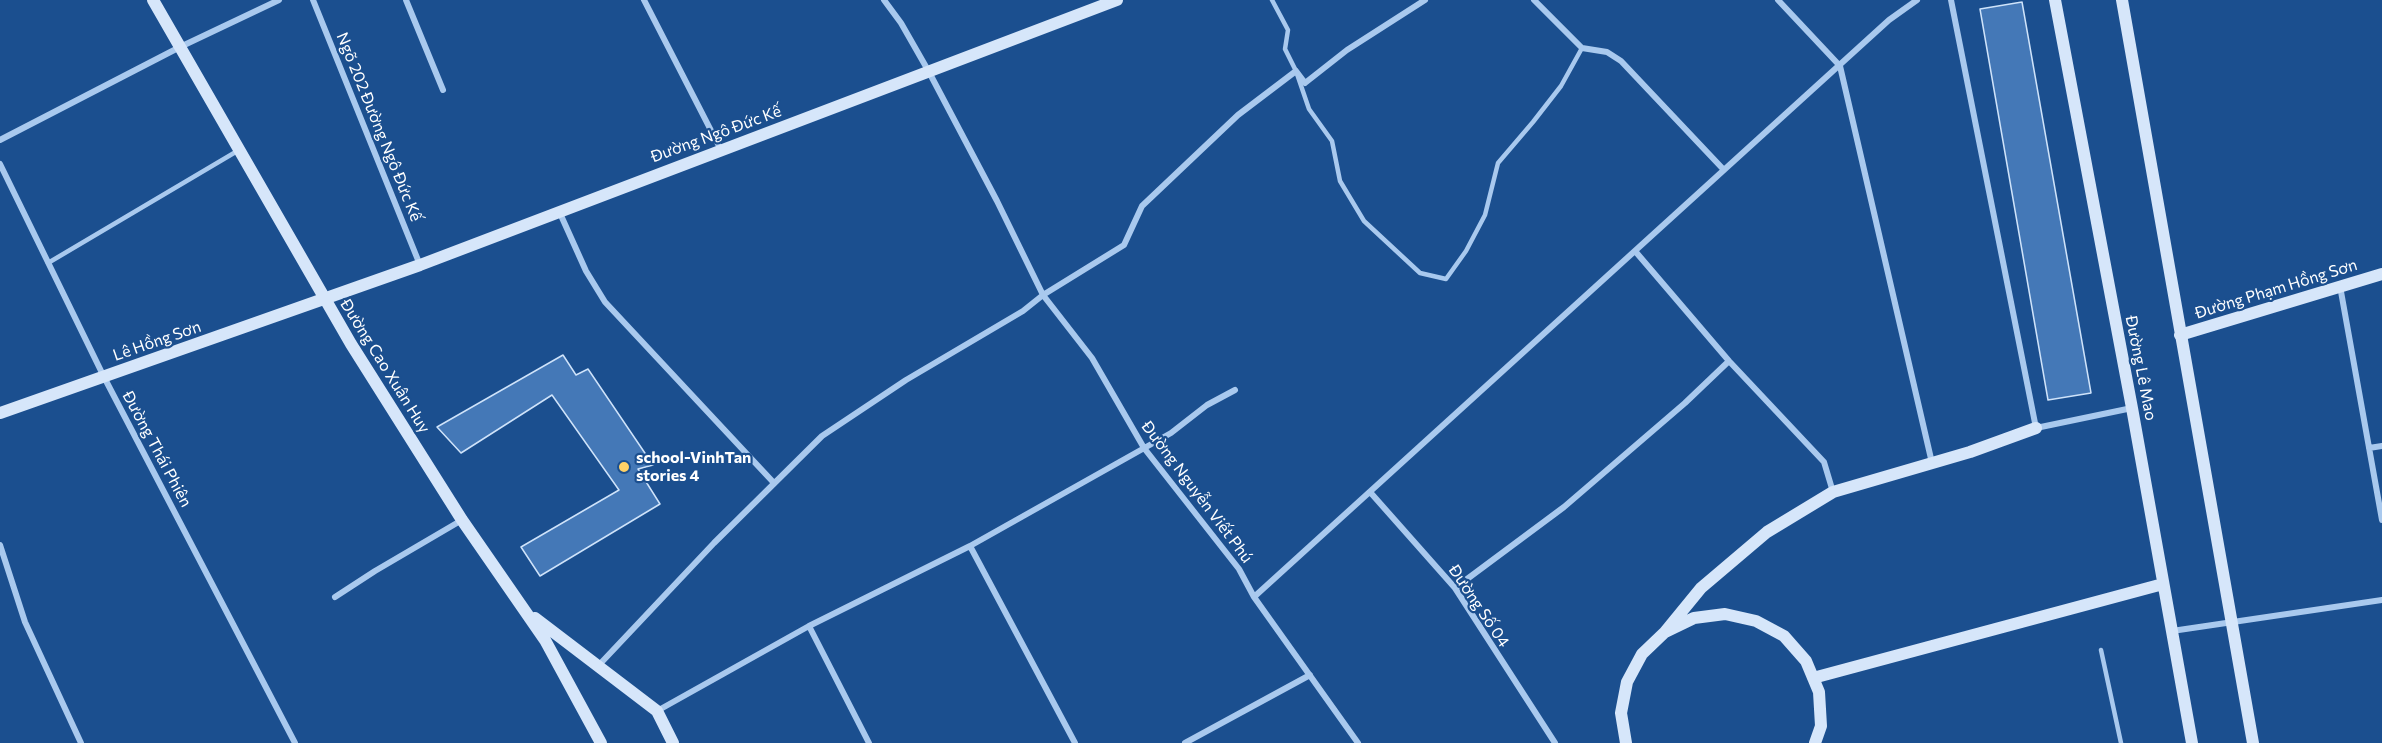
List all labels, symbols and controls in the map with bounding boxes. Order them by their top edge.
street label: Ngõ 202 Đường Ngô Đức Kế [332,30,426,224]
street label: Đường Ngô Đức Kế [648,101,784,167]
street label: Đường Phạm Hồng Sơn [2193,255,2359,323]
street label: Đường Cao Xuân Huy [336,296,434,436]
street label: Đường Lê Mao [2121,314,2161,422]
street label: Lê Hồng Sơn [110,317,204,365]
street label: Đường Thái Phiên [118,388,196,510]
street label: Đường Nguyễn Viết Phú [1137,417,1257,567]
place label: school-VinhTan stories 4 [636,448,751,486]
marker: school-VinhTan stories 4 [617,460,631,474]
street label: Đường Số 04 [1444,561,1514,651]

